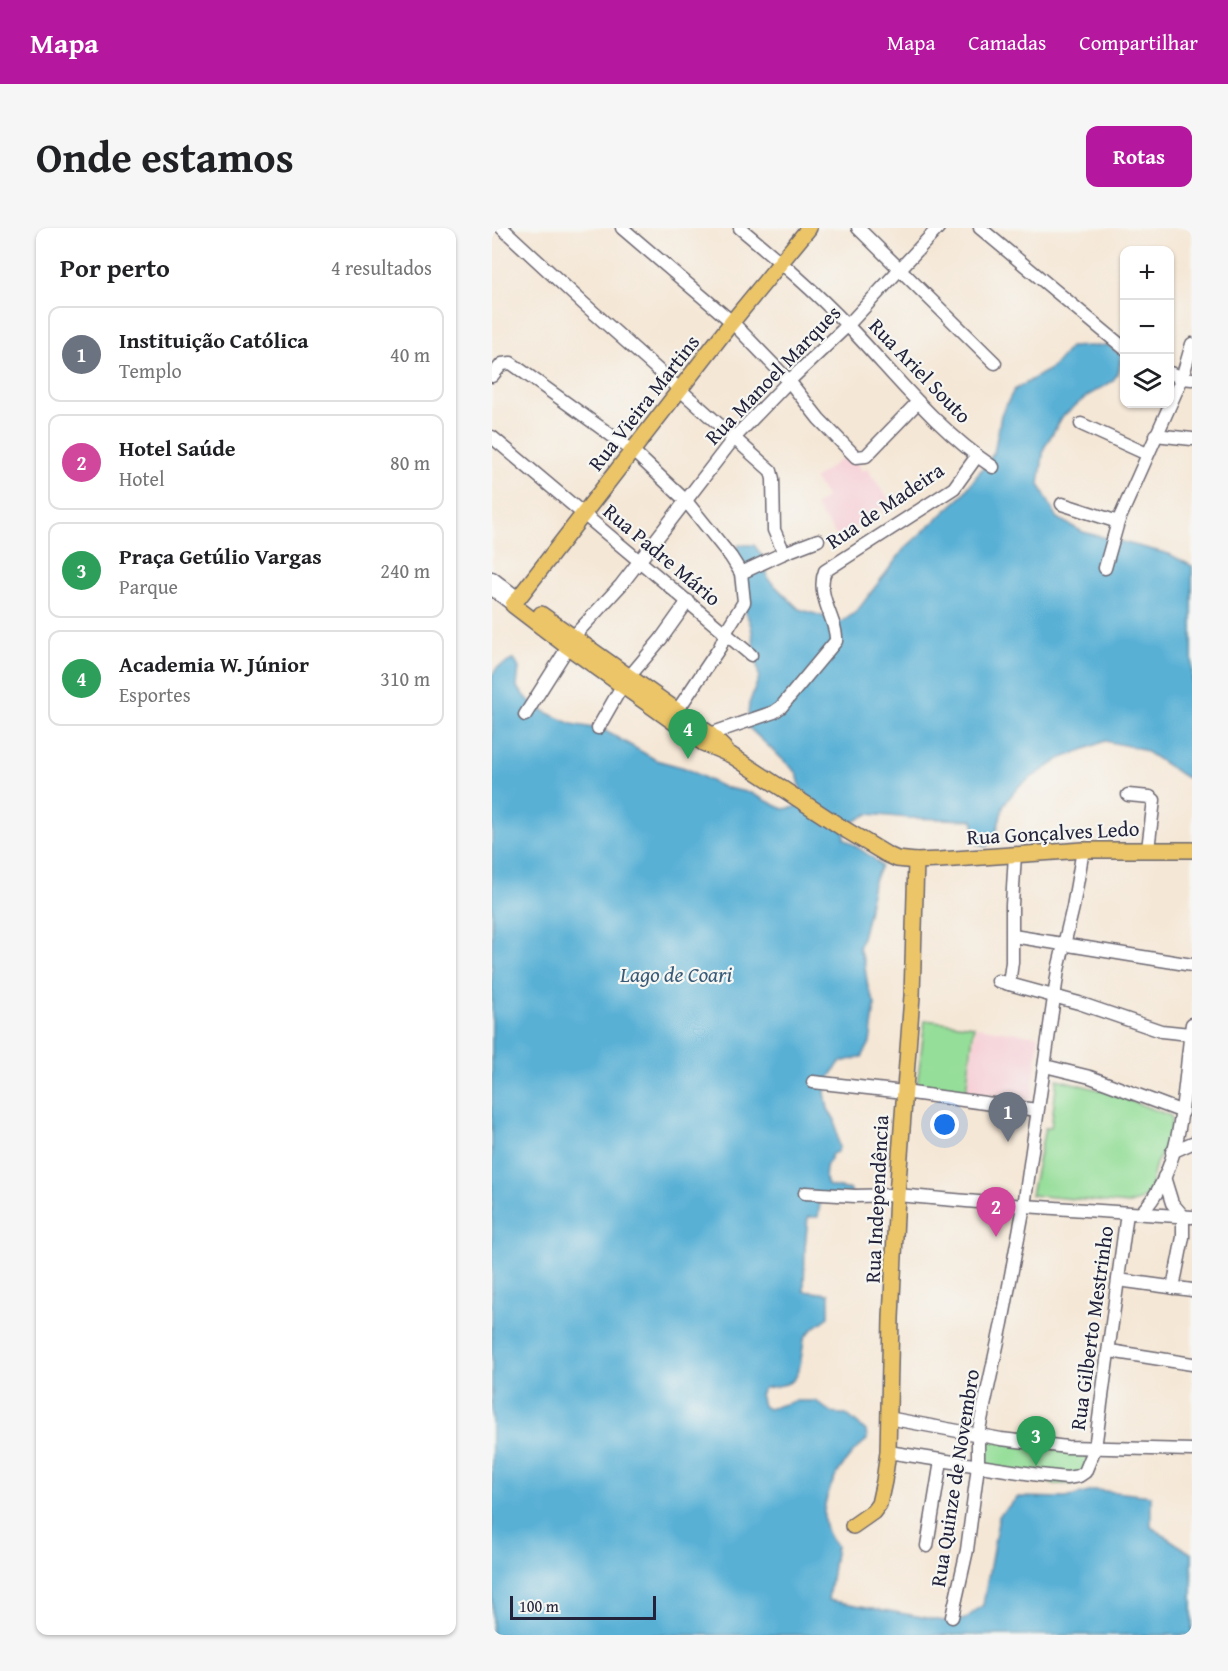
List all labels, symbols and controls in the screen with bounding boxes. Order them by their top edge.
text: Mapa [30,22,99,63]
text: Mapa [887,27,935,58]
text: Camadas [968,27,1046,58]
text: Compartilhar [1079,27,1198,58]
text: Onde estamos [36,126,294,187]
button: Rotas [1086,126,1192,187]
map controls [1120,246,1174,408]
button: + [1120,246,1174,300]
text: Por perto [60,248,170,287]
text: 4 resultados [331,253,432,282]
street label: Rua Manoel Marques [698,298,848,452]
button: − [1120,300,1174,354]
street label: Rua Ariel Souto [862,311,979,430]
text: Instituição Católica [119,324,309,356]
street label: Rua Vieira Martins [580,328,707,477]
text: 1 [76,340,87,369]
text: 40 m [390,340,430,369]
button: layers [1120,354,1174,408]
text: Templo [119,356,182,385]
text: Hotel Saúde [119,432,236,464]
text: 2 [76,448,87,477]
text: 80 m [390,448,430,477]
street label: Rua de Madeira [820,455,950,557]
text: Hotel [119,464,165,493]
street label: Rua Padre Mário [597,496,728,613]
text: Praça Getúlio Vargas [119,540,322,572]
text: 3 [76,556,87,585]
text: 240 m [380,556,430,585]
text: Parque [119,572,178,601]
text: Academia W. Júnior [119,648,309,680]
text: 4 [76,664,87,693]
text: 310 m [380,664,430,693]
text: Esportes [119,680,191,709]
pin: 4 [668,710,708,759]
street label: Rua Gonçalves Ledo [966,812,1140,853]
water label: Lago de Coari [619,958,732,990]
pin: 1 [988,1092,1028,1142]
your location [930,1110,959,1139]
street label: Rua Independência [857,1114,896,1284]
pin: 2 [976,1188,1016,1237]
street label: Rua Gilberto Mestrinho [1062,1224,1121,1432]
street label: Rua Quinze de Novembro [922,1367,987,1589]
pin: 3 [1016,1416,1056,1466]
scale bar [510,1593,656,1620]
text: 100 m [519,1594,559,1618]

